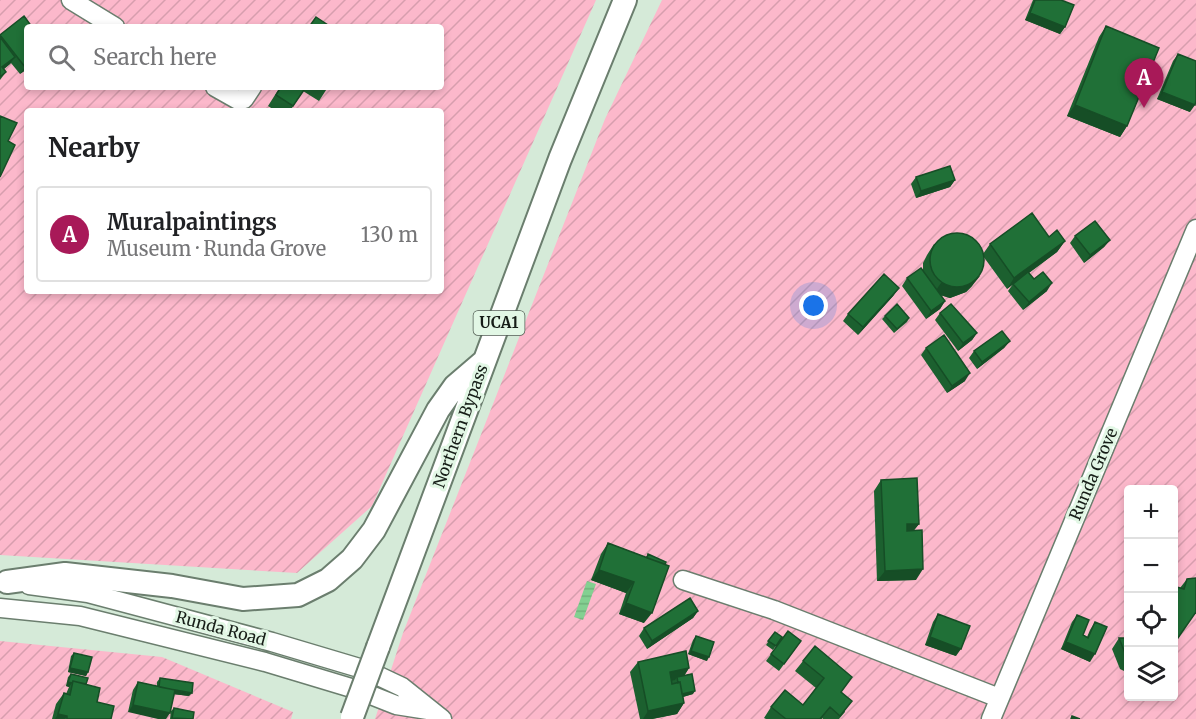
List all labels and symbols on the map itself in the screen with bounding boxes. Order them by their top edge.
pin: A [1124,58,1164,108]
your location [799,291,828,320]
road number: UCA1 [474,311,524,335]
street label: Northern Bypass [428,361,492,490]
street label: Runda Grove [1065,425,1121,523]
street label: Runda Road [174,606,269,650]

